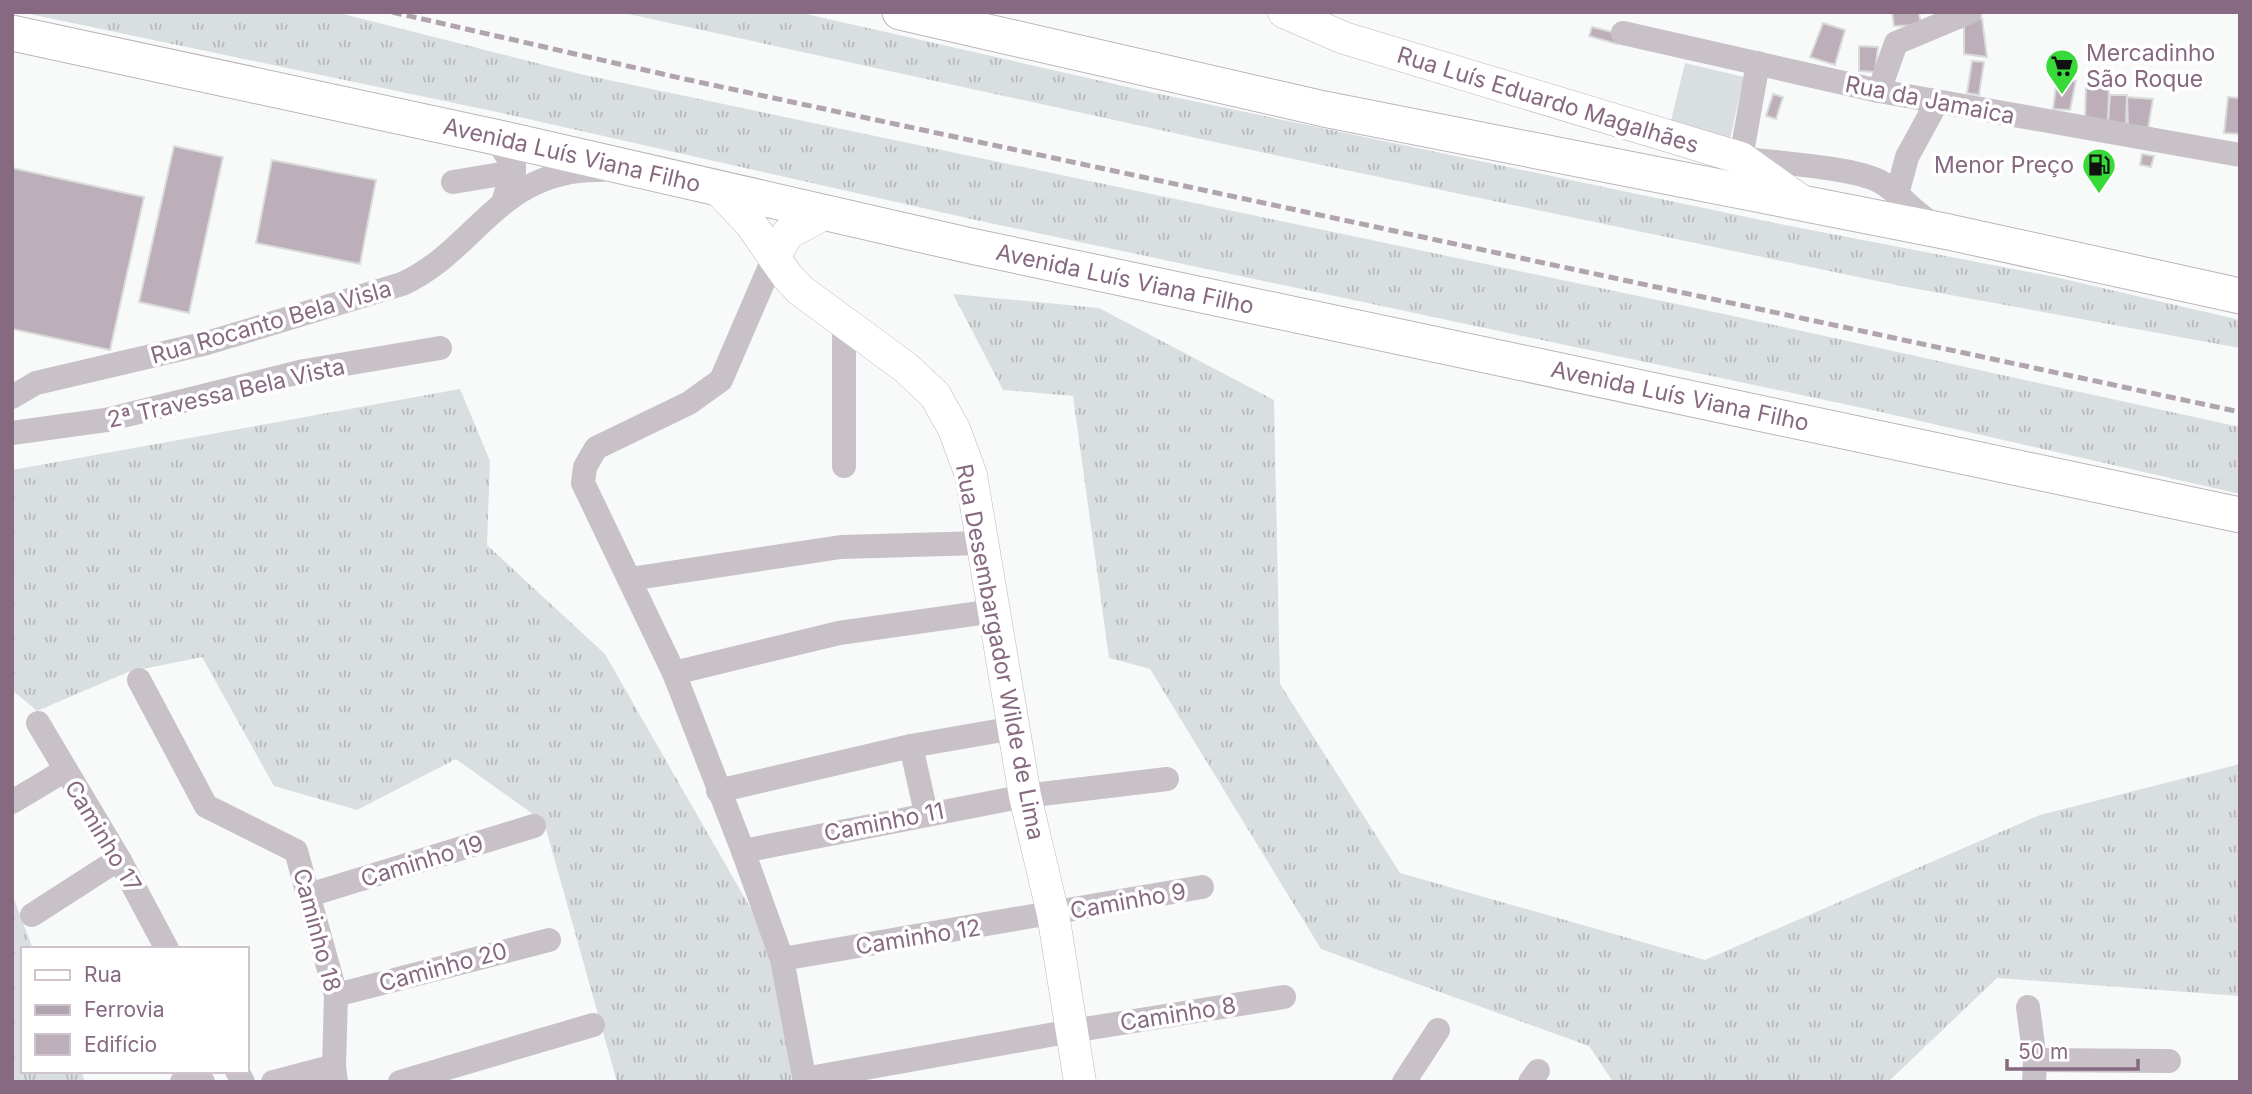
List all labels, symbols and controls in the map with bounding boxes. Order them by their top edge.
place label: Mercadinho São Roque [2086,39,2215,93]
street label: Rua Luís Eduardo Magalhães [1394,41,1702,159]
supermarket icon: Mercadinho São Roque [2043,47,2081,96]
street label: Rua da Jamaica [1843,70,2017,130]
street label: Avenida Luís Viana Filho [441,112,703,198]
fuel station icon: Menor Preço [2080,146,2118,195]
place label: Menor Preço [1934,151,2074,179]
street label: Avenida Luís Viana Filho [993,238,1257,320]
street label: Rua Rocanto Bela Visla [147,274,395,370]
street label: 2ª Travessa Bela Vista [105,352,347,434]
street label: Avenida Luís Viana Filho [1548,355,1812,437]
street label: Rua Desembargador Wilde de Lima [950,462,1050,842]
street label: Caminho 17 [59,775,147,897]
street label: Caminho 11 [822,797,946,847]
street label: Caminho 19 [357,829,487,893]
street label: Caminho 18 [287,865,347,995]
street label: Caminho 9 [1068,877,1188,925]
street label: Caminho 12 [853,913,983,961]
street label: Caminho 20 [376,936,510,998]
legend [21,947,248,1073]
text: Rua [84,962,122,987]
street label: Caminho 8 [1118,991,1238,1037]
text: Ferrovia [84,997,164,1022]
scale bar [2007,1028,2138,1072]
text: Edifício [84,1032,157,1057]
text: 50 m [2018,1039,2068,1064]

